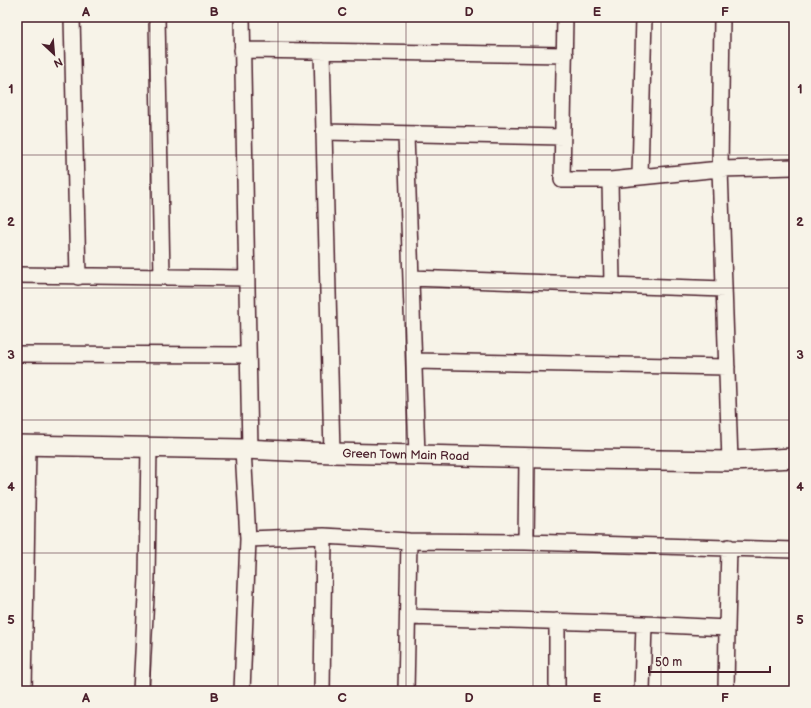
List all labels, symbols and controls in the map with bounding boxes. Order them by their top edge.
text: A [81,4,90,20]
text: B [209,4,219,20]
text: C [337,4,347,20]
text: D [464,4,474,20]
text: E [593,4,602,20]
text: F [721,4,729,20]
north arrow [34,34,74,74]
text: N [52,55,65,70]
text: 1 [8,81,14,97]
text: 1 [797,81,803,97]
text: 2 [7,214,15,230]
text: 2 [796,214,804,230]
text: 3 [7,347,15,363]
text: 3 [796,347,804,363]
street label: Green Town Main Road [342,446,470,464]
text: 4 [7,479,15,495]
text: 4 [796,479,804,495]
text: 5 [7,612,15,628]
text: 5 [796,612,804,628]
scale bar [649,648,770,674]
text: 50 m [655,655,682,670]
text: A [81,690,90,706]
text: B [209,690,219,706]
text: C [337,690,347,706]
text: D [464,690,474,706]
text: E [593,690,602,706]
text: F [721,690,729,706]

